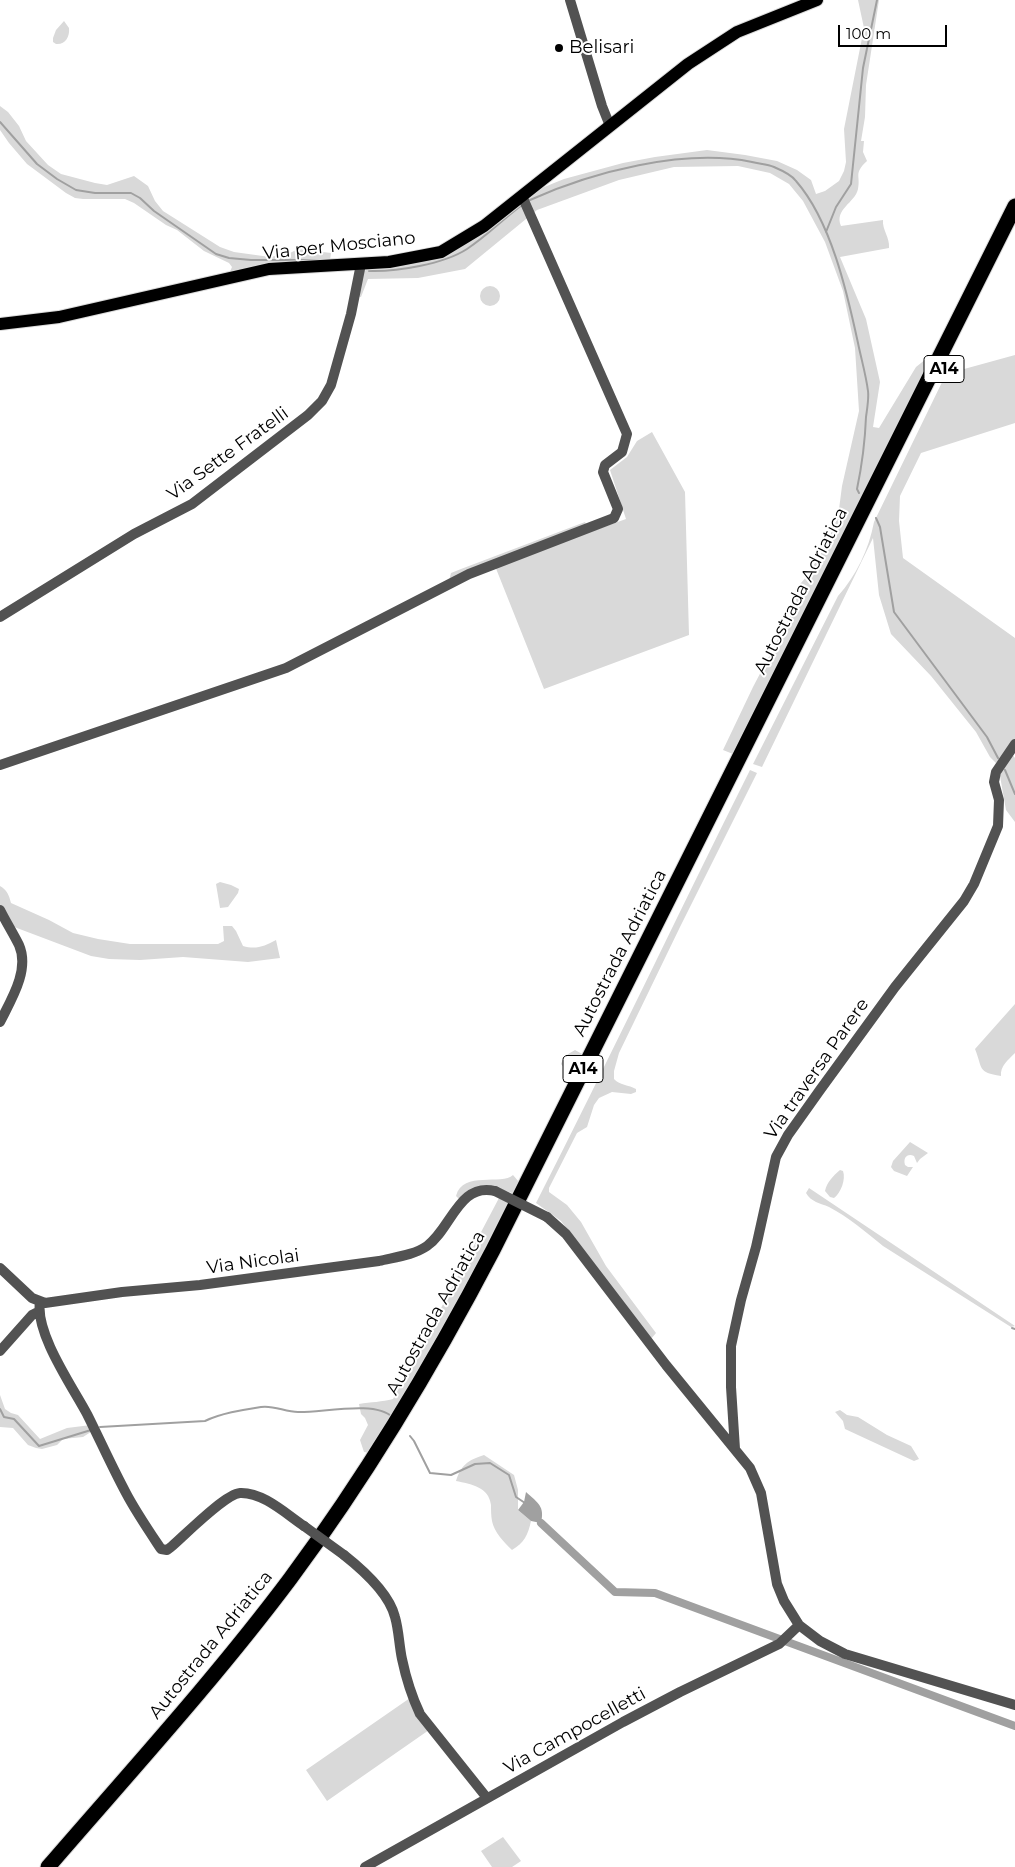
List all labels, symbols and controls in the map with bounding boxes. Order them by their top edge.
scale bar [840,15,949,47]
text: 100 m [846,24,891,43]
place label: Belisari [569,37,634,59]
marker: Belisari [553,42,565,54]
street label: Via per Mosciano [261,227,417,265]
road number: A14 [924,356,964,382]
street label: Via Sette Fratelli [163,403,293,505]
street label: Autostrada Adriatica [750,504,852,678]
street label: Autostrada Adriatica [569,866,671,1040]
street label: Via traversa Parere [760,994,874,1144]
road number: A14 [563,1056,603,1082]
street label: Autostrada Adriatica [382,1227,490,1399]
street label: Via Nicolai [205,1245,301,1279]
street label: Autostrada Adriatica [145,1567,277,1723]
street label: Via Campocelletti [500,1683,650,1779]

